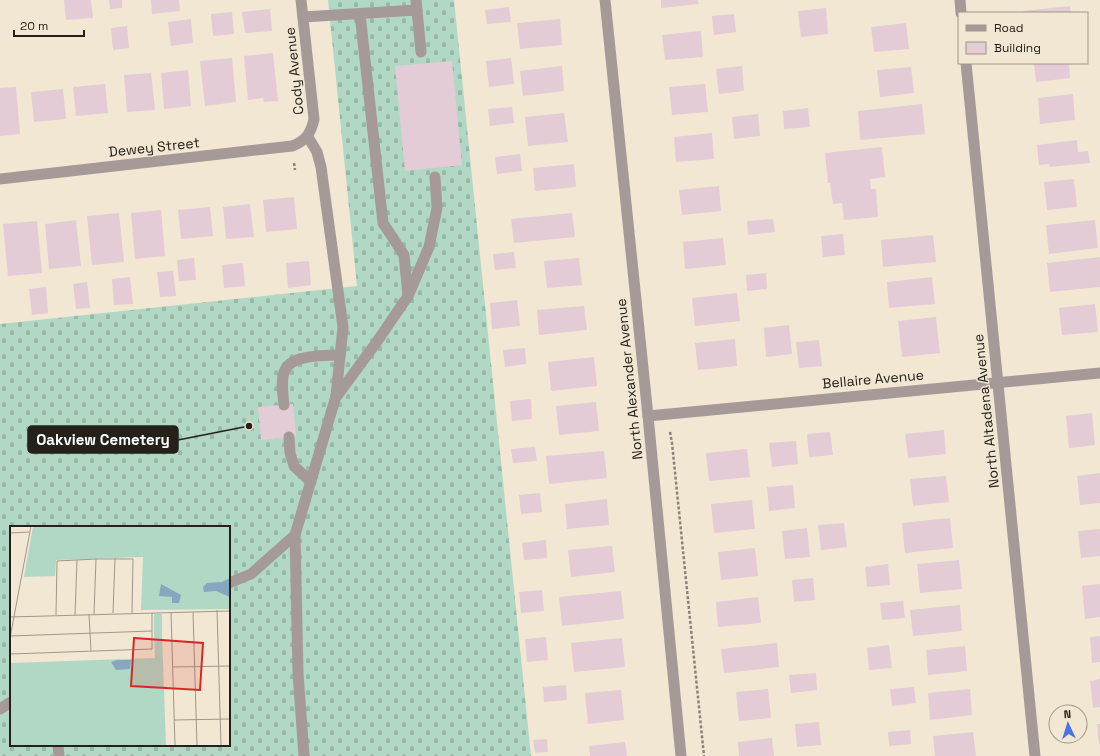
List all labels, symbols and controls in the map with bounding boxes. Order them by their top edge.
scale bar [14,12,84,38]
legend [958,12,1088,64]
text: 20 m [20,18,48,34]
text: Road [994,20,1023,36]
street label: Cody Avenue [280,26,308,116]
text: Building [994,40,1041,56]
street label: Dewey Street [107,133,201,161]
street label: North Alexander Avenue [612,298,646,460]
street label: North Altadena Avenue [969,333,1003,489]
street label: Bellaire Avenue [821,366,925,392]
callout: Oakview Cemetery [28,426,178,453]
text: Oakview Cemetery [36,430,170,449]
inset map [10,526,230,746]
north arrow [1048,704,1088,744]
text: N [1063,707,1071,721]

